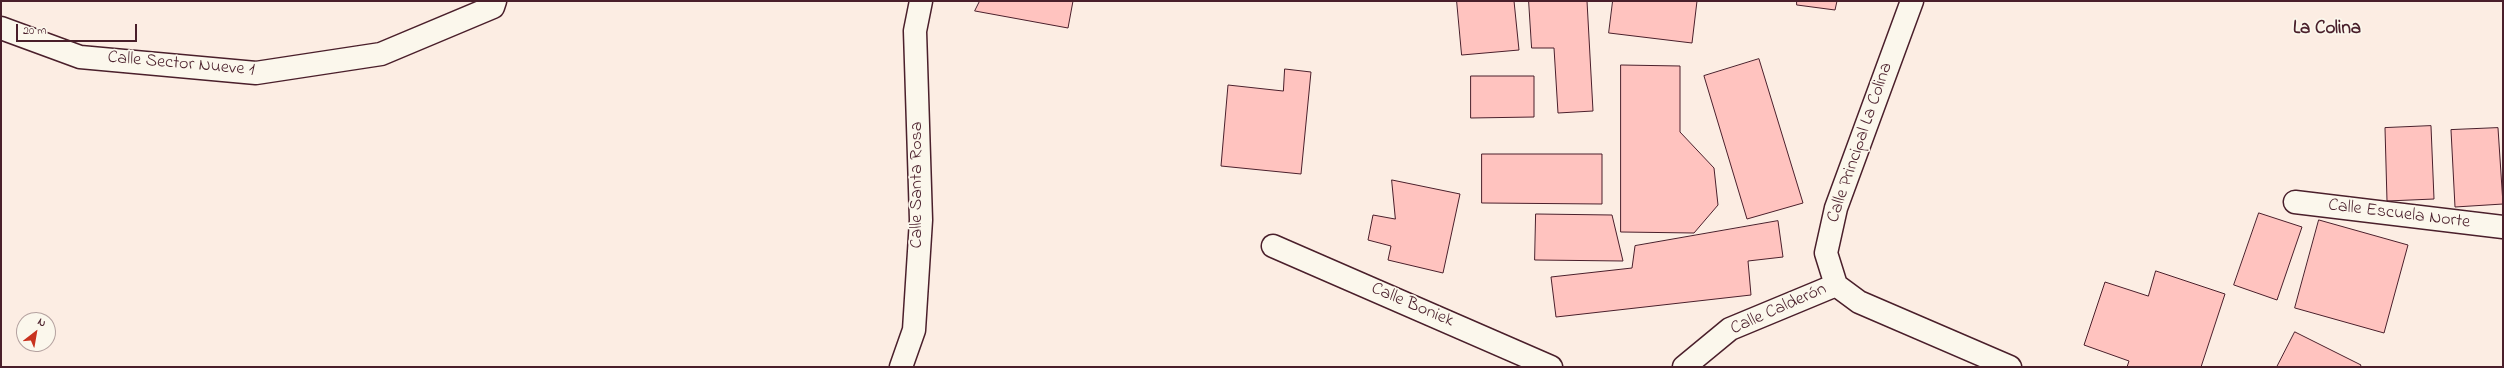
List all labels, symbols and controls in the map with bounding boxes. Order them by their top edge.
scale bar [18,16,139,42]
district label: La Colina [2293,19,2361,41]
text: 20 m [23,22,46,40]
street label: Calle Sector Nueve 1 [107,48,255,82]
street label: Calle Principal La Colina [1823,60,1899,226]
street label: Calle Santa Rosa [907,122,929,248]
street label: Calle Escuela Norte [2327,196,2471,234]
street label: Calle Boniek [1367,279,1457,333]
street label: Calle Calderón [1728,279,1830,341]
north arrow [16,312,56,352]
text: N [34,314,49,331]

